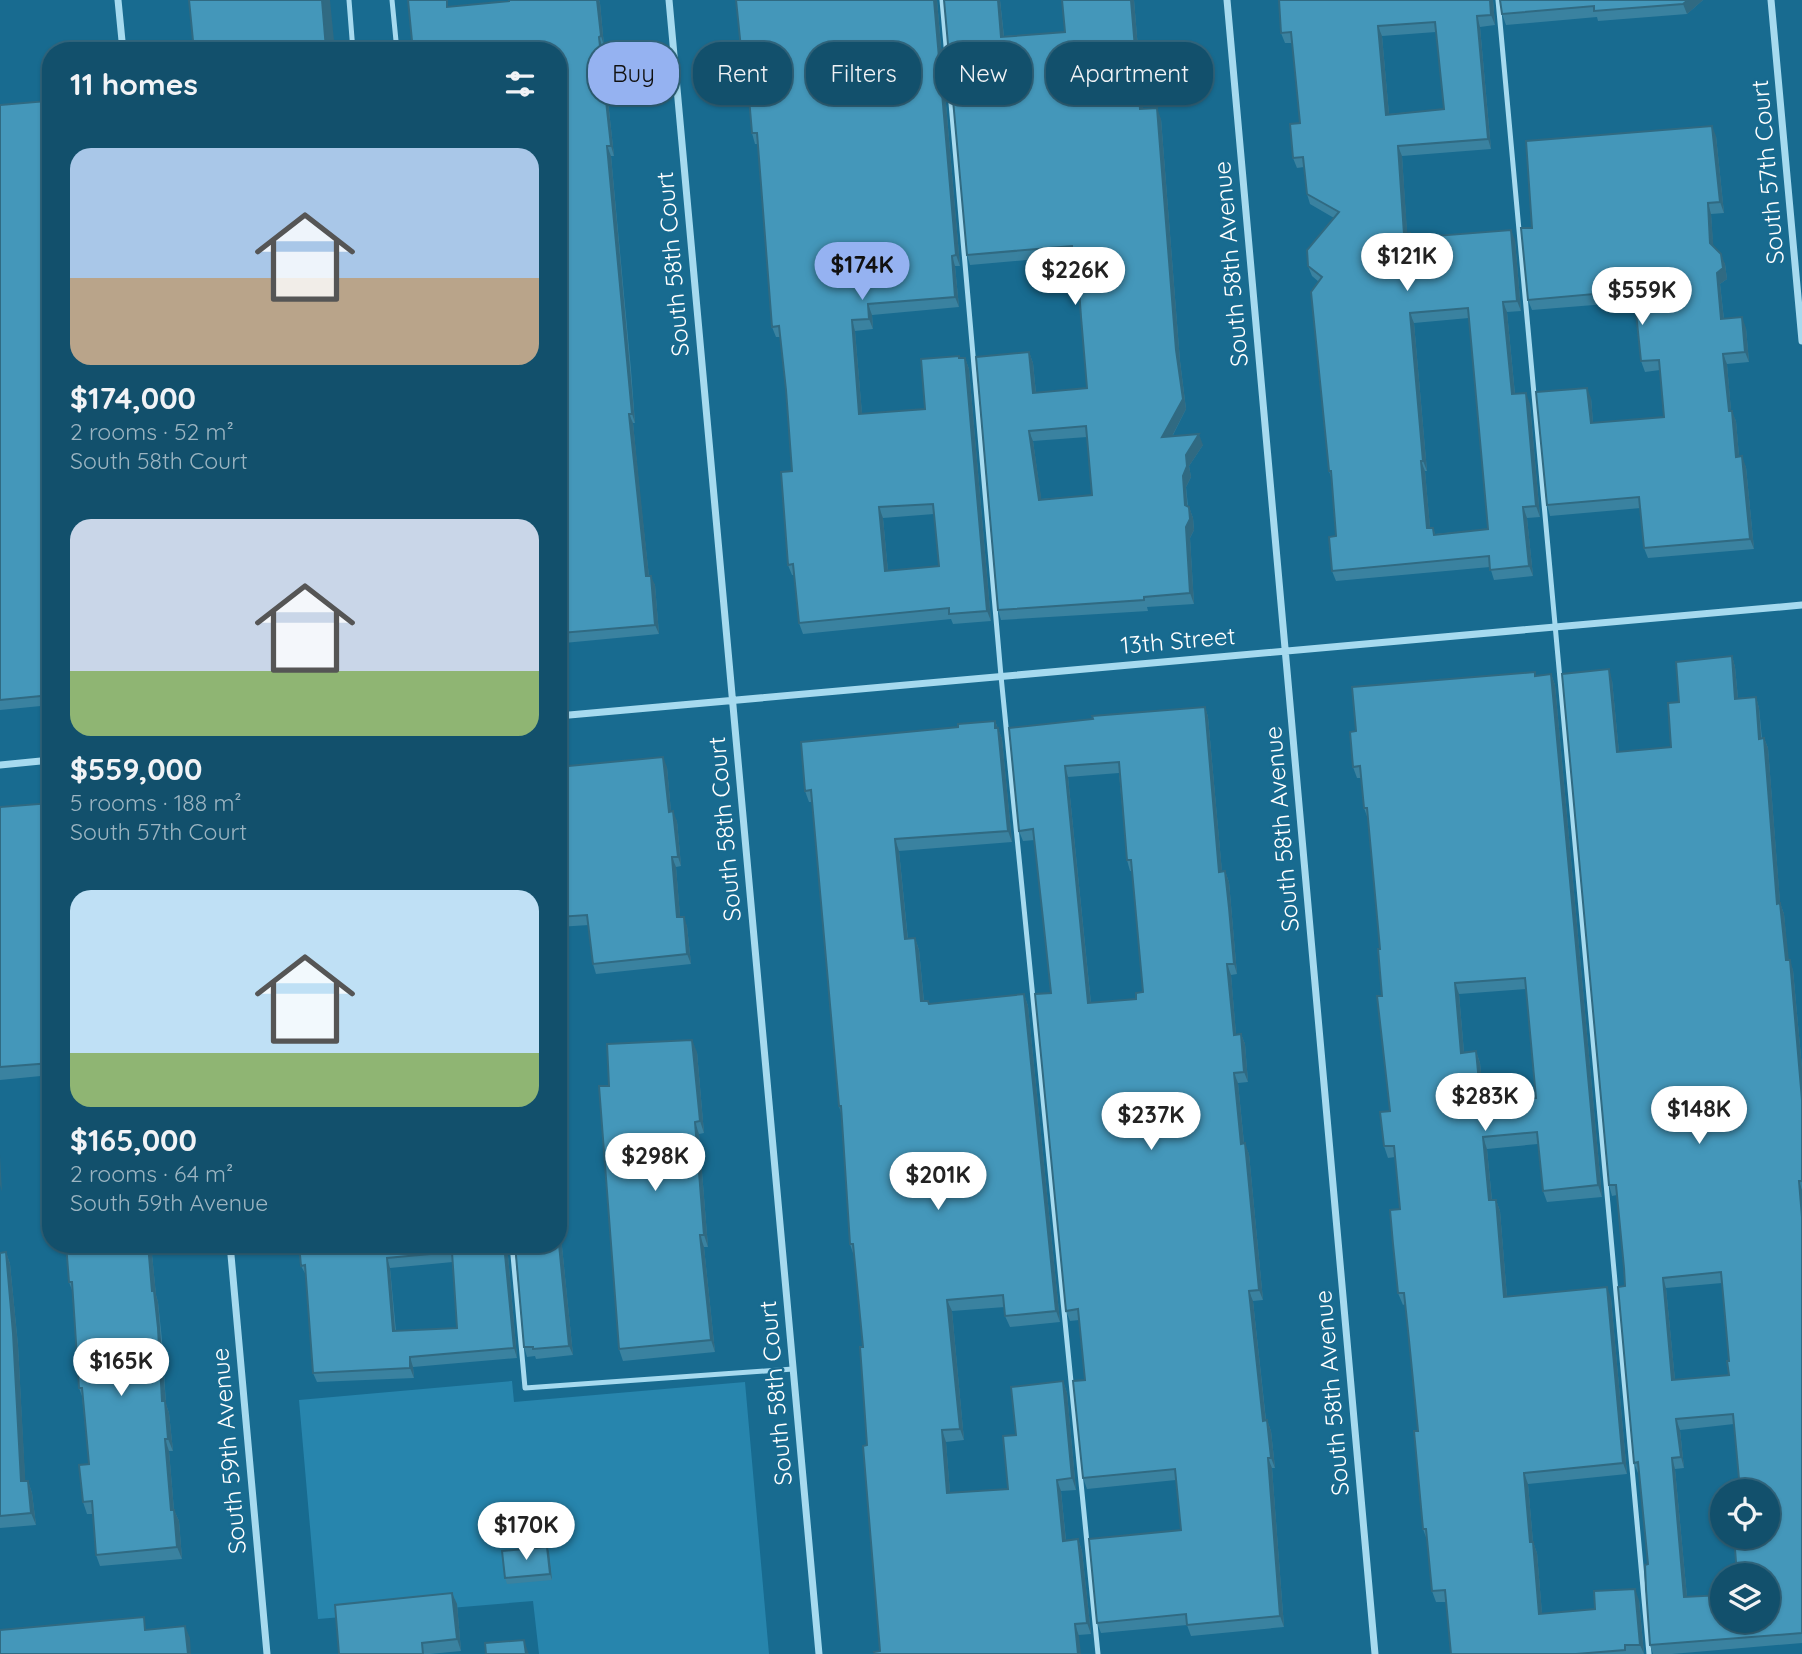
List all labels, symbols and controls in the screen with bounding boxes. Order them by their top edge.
chip: Buy [588,42,679,105]
chip: Rent [693,42,792,105]
chip: Filters [806,42,921,105]
chip: New [935,42,1032,105]
chip: Apartment [1046,42,1213,105]
text: 11 homes [70,65,198,103]
icon: filters [501,65,539,103]
street label: South 57th Court [1744,79,1790,265]
street label: South 58th Avenue [1206,160,1254,368]
street label: South 58th Court [649,170,695,358]
icon: home [242,194,368,320]
pin: $121K [1358,233,1456,293]
text: $121K [1377,241,1437,270]
pin: $174K [813,243,911,302]
pin: $226K [1026,247,1124,307]
text: $174K [831,250,893,279]
text: $226K [1041,255,1109,284]
pin: $559K [1593,268,1691,327]
text: $559K [1608,275,1676,304]
text: $174,000 [70,379,196,417]
text: 2 rooms · 52 m² [70,417,234,446]
text: South 58th Court [70,446,248,475]
icon: home [242,565,368,691]
street label: 13th Street [1119,620,1237,660]
street label: South 58th Avenue [1257,725,1305,933]
street label: South 58th Court [701,735,747,923]
text: $559,000 [70,750,202,788]
text: 5 rooms · 188 m² [70,788,242,817]
text: South 57th Court [70,817,247,846]
icon: home [242,936,368,1062]
pin: $283K [1436,1074,1534,1133]
text: $283K [1452,1081,1518,1110]
pin: $148K [1650,1086,1748,1146]
pin: $237K [1102,1092,1200,1152]
text: $148K [1667,1094,1731,1123]
text: $237K [1118,1100,1184,1129]
text: $165,000 [70,1121,197,1159]
pin: $298K [606,1134,704,1193]
text: $298K [621,1141,689,1170]
pin: $201K [889,1152,987,1212]
text: 2 rooms · 64 m² [70,1159,233,1188]
text: $201K [906,1160,970,1189]
text: South 59th Avenue [70,1188,268,1217]
street label: South 58th Avenue [1307,1289,1355,1497]
street label: South 58th Court [752,1299,798,1487]
pin: $165K [72,1338,170,1398]
text: $165K [89,1346,153,1375]
street label: South 59th Avenue [204,1347,252,1555]
map controls [1710,1479,1780,1633]
button: locate [1710,1479,1780,1549]
pin: $170K [477,1502,575,1562]
text: $170K [494,1510,558,1539]
button: layers [1710,1563,1780,1633]

